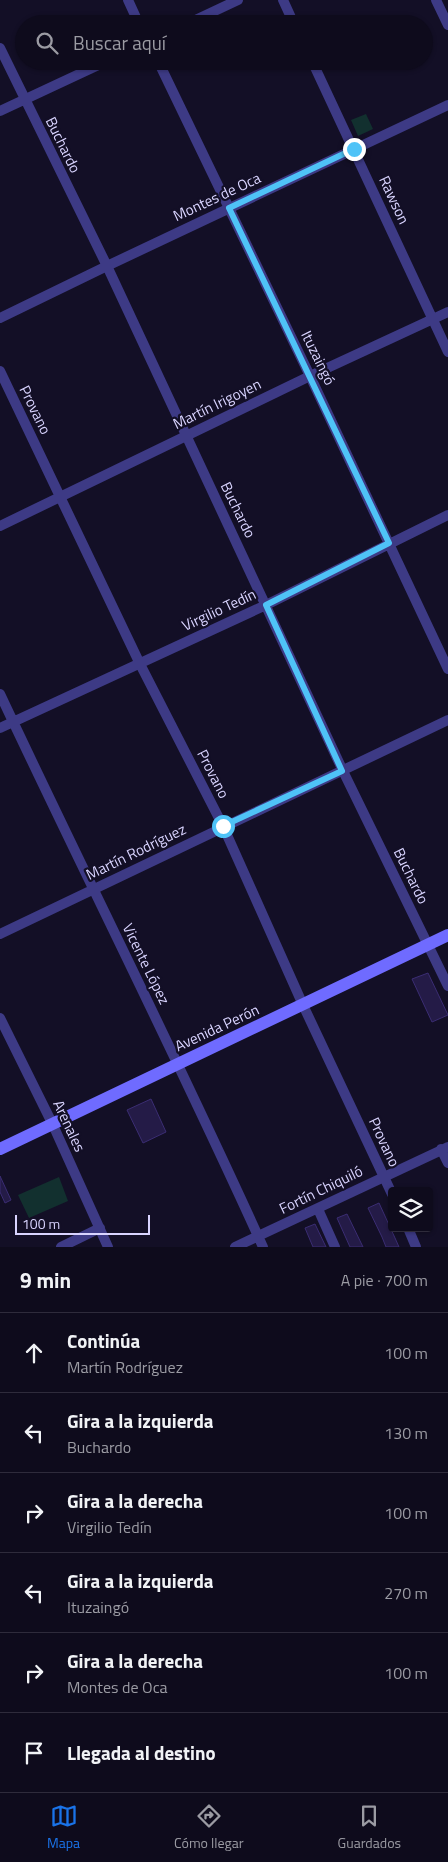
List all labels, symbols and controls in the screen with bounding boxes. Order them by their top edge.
search box [15,15,433,70]
text: Buscar aquí [73,28,166,57]
icon: search [33,29,61,57]
street label: Buchardo [40,113,87,177]
route end [343,138,366,161]
street label: Montes de Oca [169,166,265,227]
street label: Rawson [373,172,416,228]
street label: Ituzaingó [295,327,342,389]
street label: Martín Irigoyen [169,372,265,435]
street label: Provano [14,381,57,438]
street label: Buchardo [215,478,262,542]
street label: Virgilio Tedín [178,582,260,637]
street label: Provano [191,745,236,802]
route start [212,815,235,838]
street label: Martín Rodríguez [82,817,190,886]
street label: Buchardo [388,844,435,908]
street label: Vicente López [117,919,176,1008]
street label: Avenida Perón [171,998,263,1057]
street label: Arenales [47,1096,92,1156]
street label: Provano [363,1113,406,1170]
street label: Fortín Chiquiló [275,1159,367,1220]
map controls [388,1187,433,1232]
button: layers [388,1187,433,1232]
scale bar [15,1212,150,1235]
text: 100 m [22,1213,60,1234]
text: 9 min [20,1264,71,1296]
text: A pie · 700 m [341,1268,428,1292]
text: Continúa [67,1326,140,1355]
icon: ahead [20,1339,48,1367]
text: 100 m [384,1341,428,1365]
text: Martín Rodríguez [67,1355,183,1379]
text: Gira a la izquierda [67,1406,214,1435]
icon: left [20,1419,48,1447]
text: 130 m [384,1421,428,1445]
text: Buchardo [67,1435,131,1459]
text: Gira a la derecha [67,1486,203,1515]
icon: right [20,1499,48,1527]
text: 100 m [384,1501,428,1525]
text: Virgilio Tedín [67,1515,152,1539]
text: Gira a la izquierda [67,1566,214,1595]
icon: left [20,1579,48,1607]
text: 270 m [384,1581,428,1605]
text: Ituzaingó [67,1595,129,1619]
text: Gira a la derecha [67,1646,203,1675]
icon: right [20,1659,48,1687]
text: 100 m [384,1661,428,1685]
text: Montes de Oca [67,1675,168,1699]
text: Llegada al destino [67,1738,216,1767]
icon: arrive [20,1739,48,1767]
tab: Mapa [47,1802,80,1853]
tab: Cómo llegar [174,1802,244,1853]
tab: Guardados [338,1802,401,1853]

